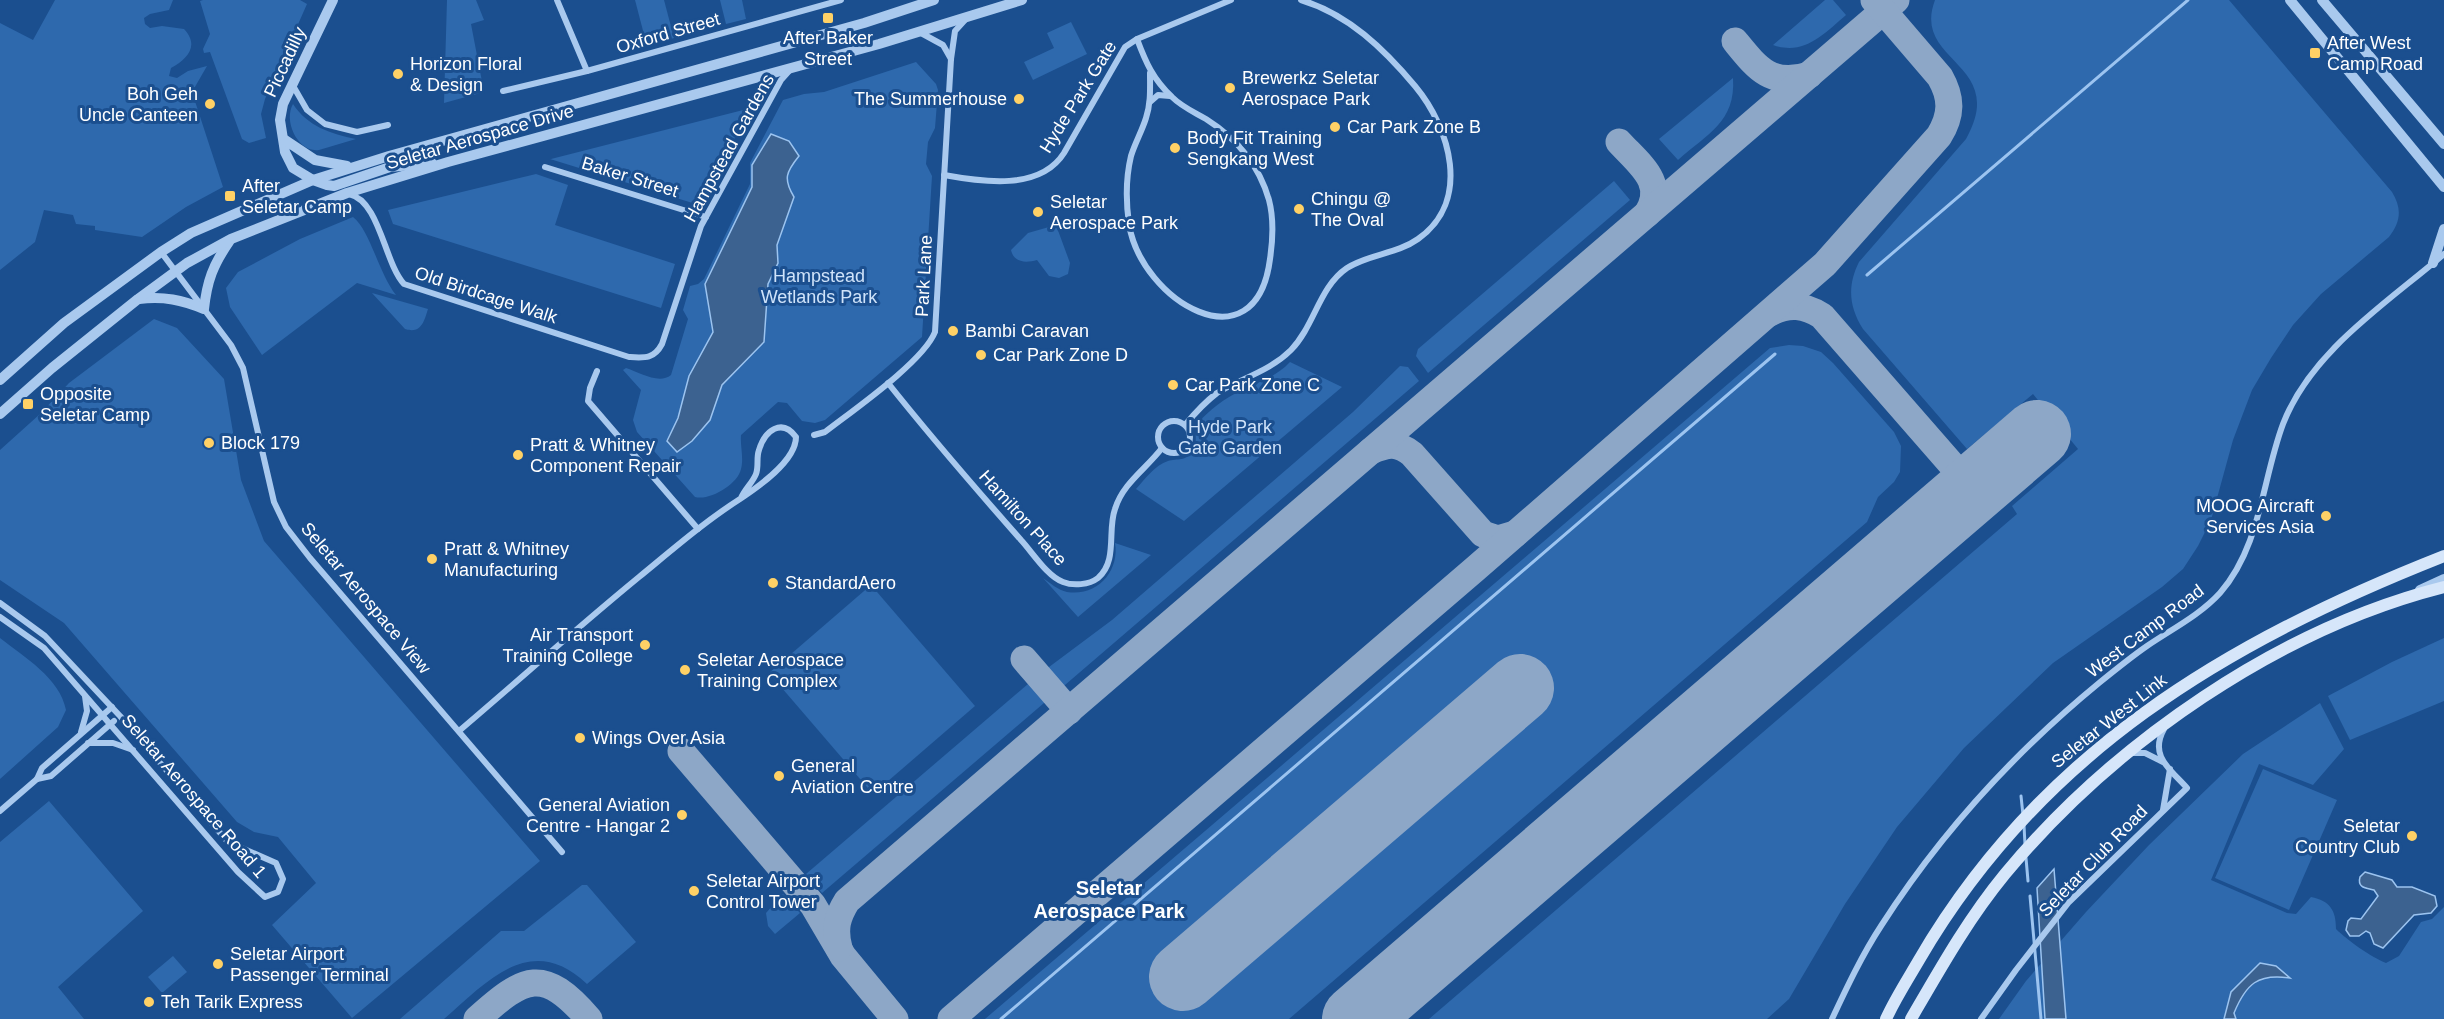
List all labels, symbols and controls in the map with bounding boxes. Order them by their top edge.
street label: Oxford Street [614,9,722,57]
marker: After Baker Street [821,11,835,25]
street label: Piccadilly [260,24,310,100]
place label: After Baker Street [783,28,873,69]
place label: After West Camp Road [2327,33,2423,74]
street label: Hyde Park Gate [1036,37,1120,157]
marker: After West Camp Road [2308,46,2322,60]
place label: Horizon Floral & Design [410,54,522,95]
marker: Horizon Floral & Design [391,67,405,81]
place label: Brewerkz Seletar Aerospace Park [1242,68,1379,109]
street label: Hampstead Gardens [680,71,778,225]
marker: Brewerkz Seletar Aerospace Park [1223,81,1237,95]
place label: Boh Geh Uncle Canteen [79,84,198,125]
place label: The Summerhouse [854,89,1007,109]
marker: The Summerhouse [1012,92,1026,106]
marker: Boh Geh Uncle Canteen [203,97,217,111]
street label: Seletar Aerospace Drive [384,101,576,173]
place label: Car Park Zone B [1347,117,1481,137]
marker: Car Park Zone B [1328,120,1342,134]
place label: Body Fit Training Sengkang West [1187,128,1322,169]
marker: Body Fit Training Sengkang West [1168,141,1182,155]
street label: Baker Street [579,153,681,201]
place label: After Seletar Camp [242,176,352,217]
marker: After Seletar Camp [223,189,237,203]
place label: Chingu @ The Oval [1311,189,1391,230]
place label: Seletar Aerospace Park [1050,192,1179,233]
marker: Chingu @ The Oval [1292,202,1306,216]
marker: Seletar Aerospace Park [1031,205,1045,219]
street label: Park Lane [912,235,936,317]
street label: Old Birdcage Walk [412,263,561,328]
park label: Hampstead Wetlands Park [761,266,878,307]
place label: Bambi Caravan [965,321,1089,341]
marker: Bambi Caravan [946,324,960,338]
place label: Car Park Zone D [993,345,1128,365]
marker: Car Park Zone D [974,348,988,362]
place label: Car Park Zone C [1185,375,1320,395]
marker: Car Park Zone C [1166,378,1180,392]
place label: Opposite Seletar Camp [40,384,150,425]
marker: Opposite Seletar Camp [21,397,35,411]
park label: Hyde Park Gate Garden [1178,417,1282,458]
place label: Block 179 [221,433,300,453]
place label: Pratt & Whitney Component Repair [530,435,681,476]
marker: Block 179 [202,436,216,450]
marker: Pratt & Whitney Component Repair [511,448,525,462]
street label: Hamilton Place [975,466,1071,570]
place label: MOOG Aircraft Services Asia [2196,496,2315,537]
marker: MOOG Aircraft Services Asia [2319,509,2333,523]
street label: Seletar Aerospace View [297,518,436,678]
place label: Pratt & Whitney Manufacturing [444,539,569,580]
marker: Pratt & Whitney Manufacturing [425,552,439,566]
place label: StandardAero [785,573,896,593]
marker: StandardAero [766,576,780,590]
street label: West Camp Road [2082,580,2208,682]
place label: Air Transport Training College [503,625,633,666]
marker: Air Transport Training College [638,638,652,652]
place label: Seletar Aerospace Training Complex [697,650,844,691]
marker: Seletar Aerospace Training Complex [678,663,692,677]
street label: Seletar West Link [2047,669,2171,772]
street label: Seletar Aerospace Road 1 [118,710,270,882]
place label: Wings Over Asia [592,728,726,748]
marker: Wings Over Asia [573,731,587,745]
place label: General Aviation Centre [791,756,914,797]
marker: General Aviation Centre [772,769,786,783]
place label: General Aviation Centre - Hangar 2 [526,795,670,836]
street label: Seletar Club Road [2035,801,2151,921]
marker: General Aviation Centre - Hangar 2 [675,808,689,822]
place label: Seletar Country Club [2295,816,2400,857]
marker: Seletar Country Club [2405,829,2419,843]
place label: Seletar Airport Control Tower [706,871,820,912]
district label: Seletar Aerospace Park [1033,877,1185,922]
marker: Seletar Airport Control Tower [687,884,701,898]
place label: Seletar Airport Passenger Terminal [230,944,389,985]
marker: Seletar Airport Passenger Terminal [211,957,225,971]
place label: Teh Tarik Express [161,992,303,1012]
marker: Teh Tarik Express [142,995,156,1009]

